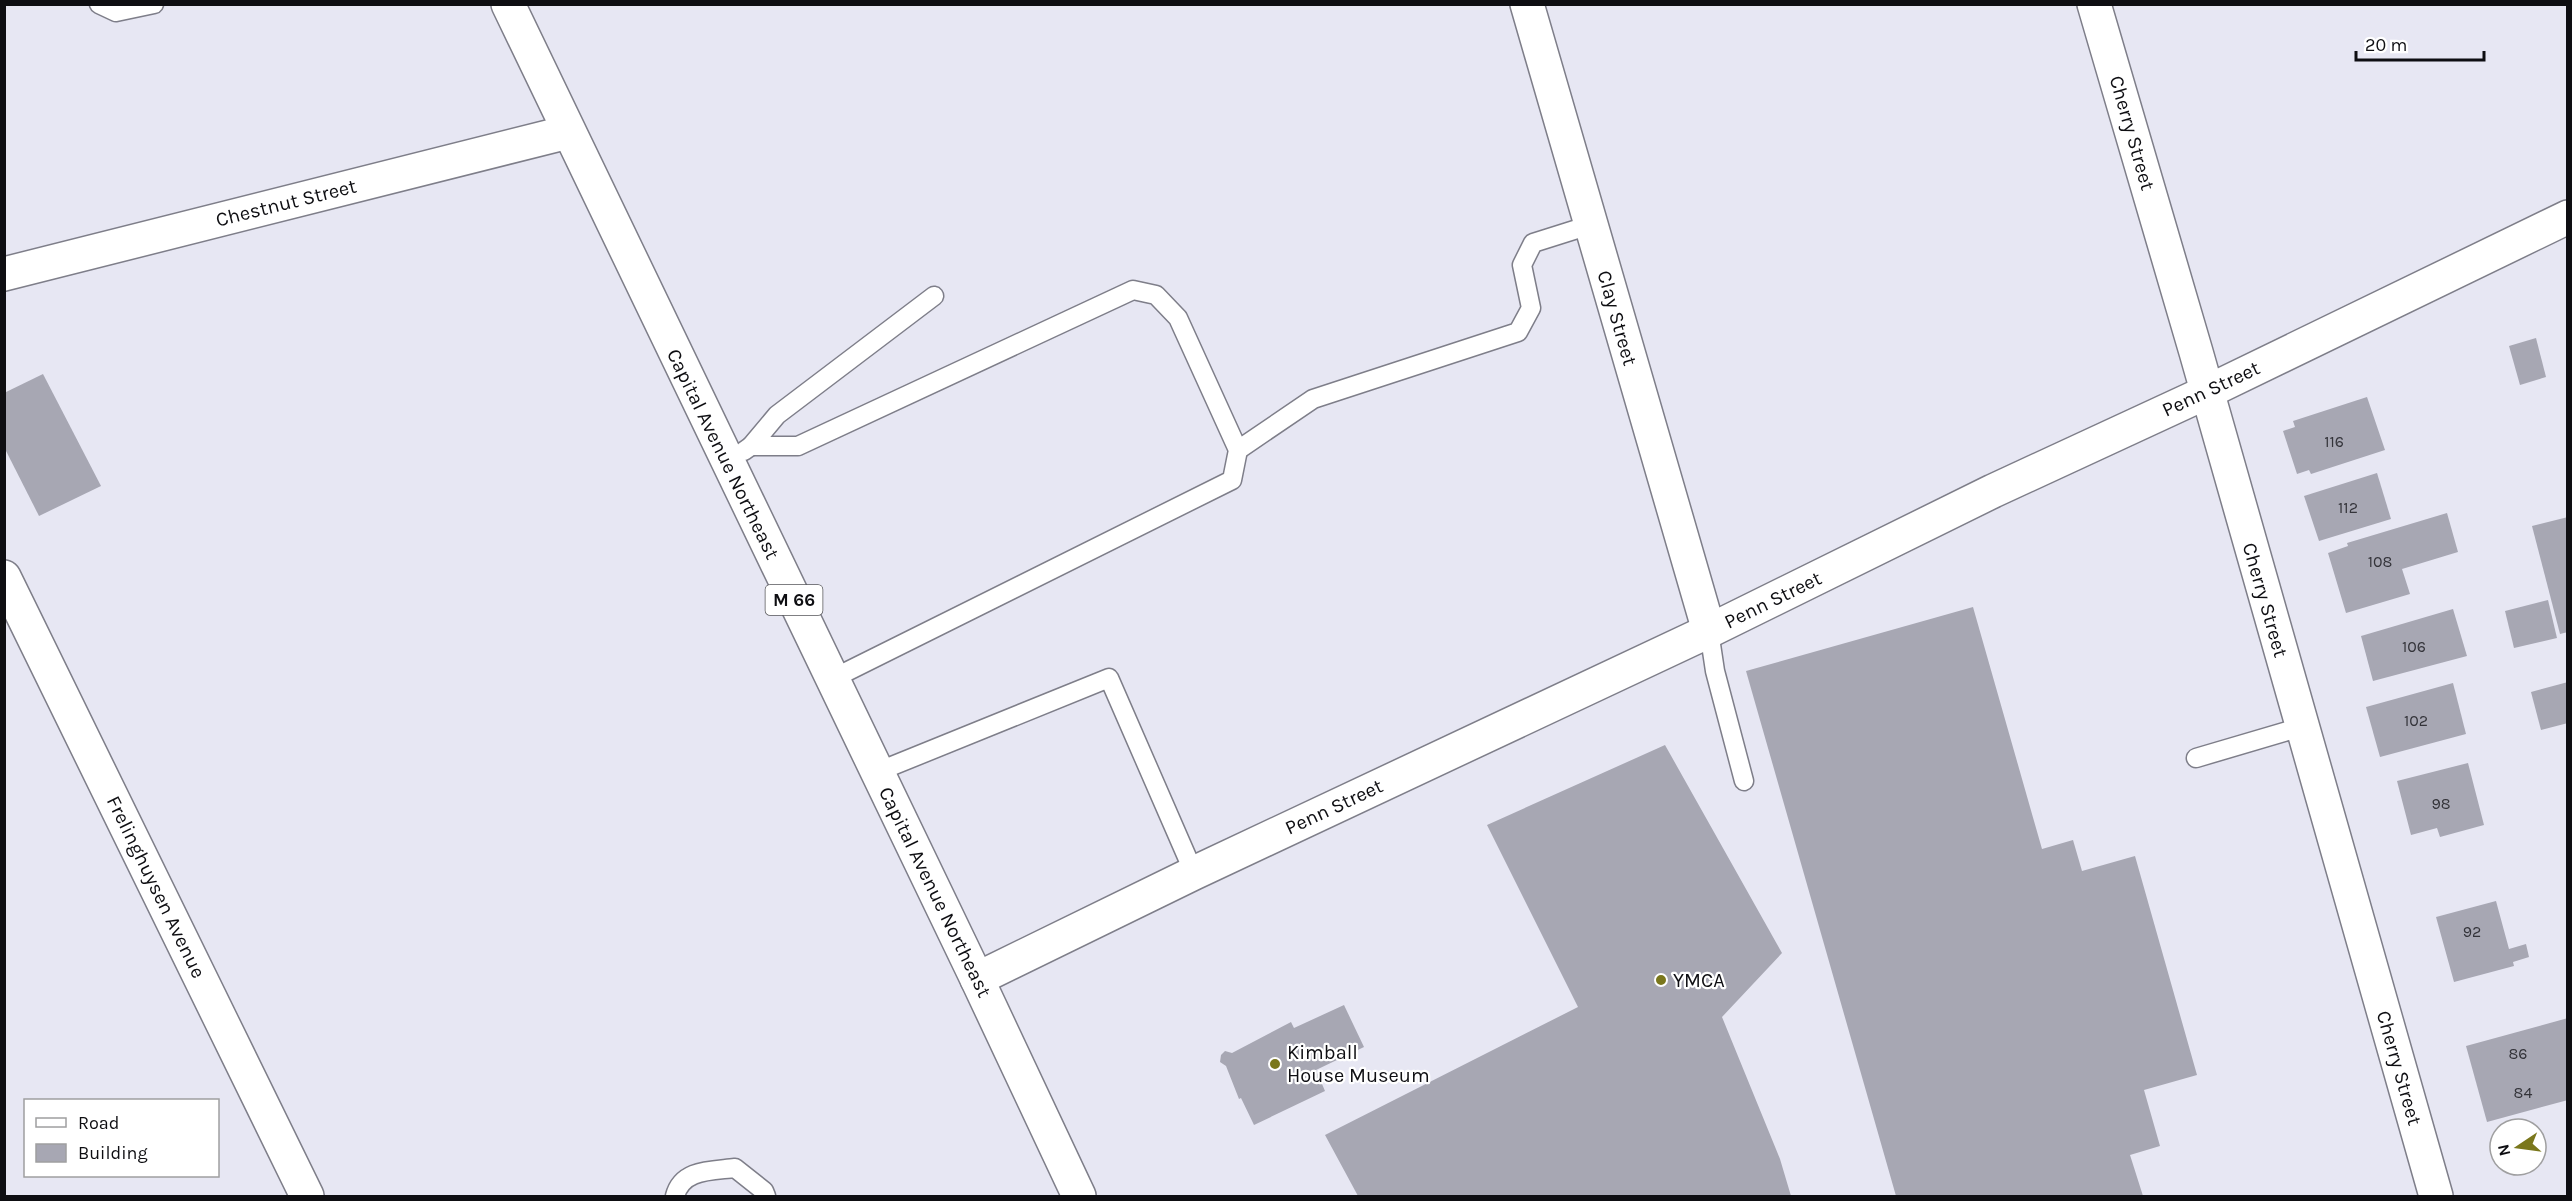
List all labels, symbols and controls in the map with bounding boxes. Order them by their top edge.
scale bar [2356,24,2484,62]
text: 20 m [2365,34,2407,56]
street label: Cherry Street [2105,73,2159,193]
street label: Chestnut Street [213,174,359,232]
street label: Clay Street [1592,268,1642,369]
street label: Capital Avenue Northeast [662,345,784,563]
street label: Penn Street [2158,356,2264,422]
house number: 116 [2324,432,2344,451]
house number: 112 [2338,498,2358,517]
street label: Cherry Street [2238,540,2292,660]
house number: 108 [2368,552,2392,571]
street label: Penn Street [1721,566,1826,633]
road number: M 66 [766,585,822,615]
house number: 106 [2402,637,2426,656]
house number: 102 [2404,711,2428,730]
street label: Penn Street [1281,774,1387,840]
street label: Capital Avenue Northeast [874,783,996,1001]
street label: Frelinghuysen Avenue [102,792,210,982]
house number: 98 [2431,794,2451,813]
house number: 92 [2463,922,2481,941]
place label: YMCA [1673,969,1725,992]
marker: YMCA [1654,973,1668,987]
street label: Cherry Street [2372,1008,2426,1128]
place label: Kimball House Museum [1287,1041,1430,1087]
house number: 86 [2509,1044,2528,1063]
marker: Kimball House Museum [1268,1057,1282,1071]
house number: 84 [2514,1083,2532,1102]
legend [24,1099,219,1177]
text: Road [78,1112,119,1134]
north arrow [2488,1117,2548,1177]
text: Building [78,1142,148,1164]
text: N [2493,1143,2514,1158]

